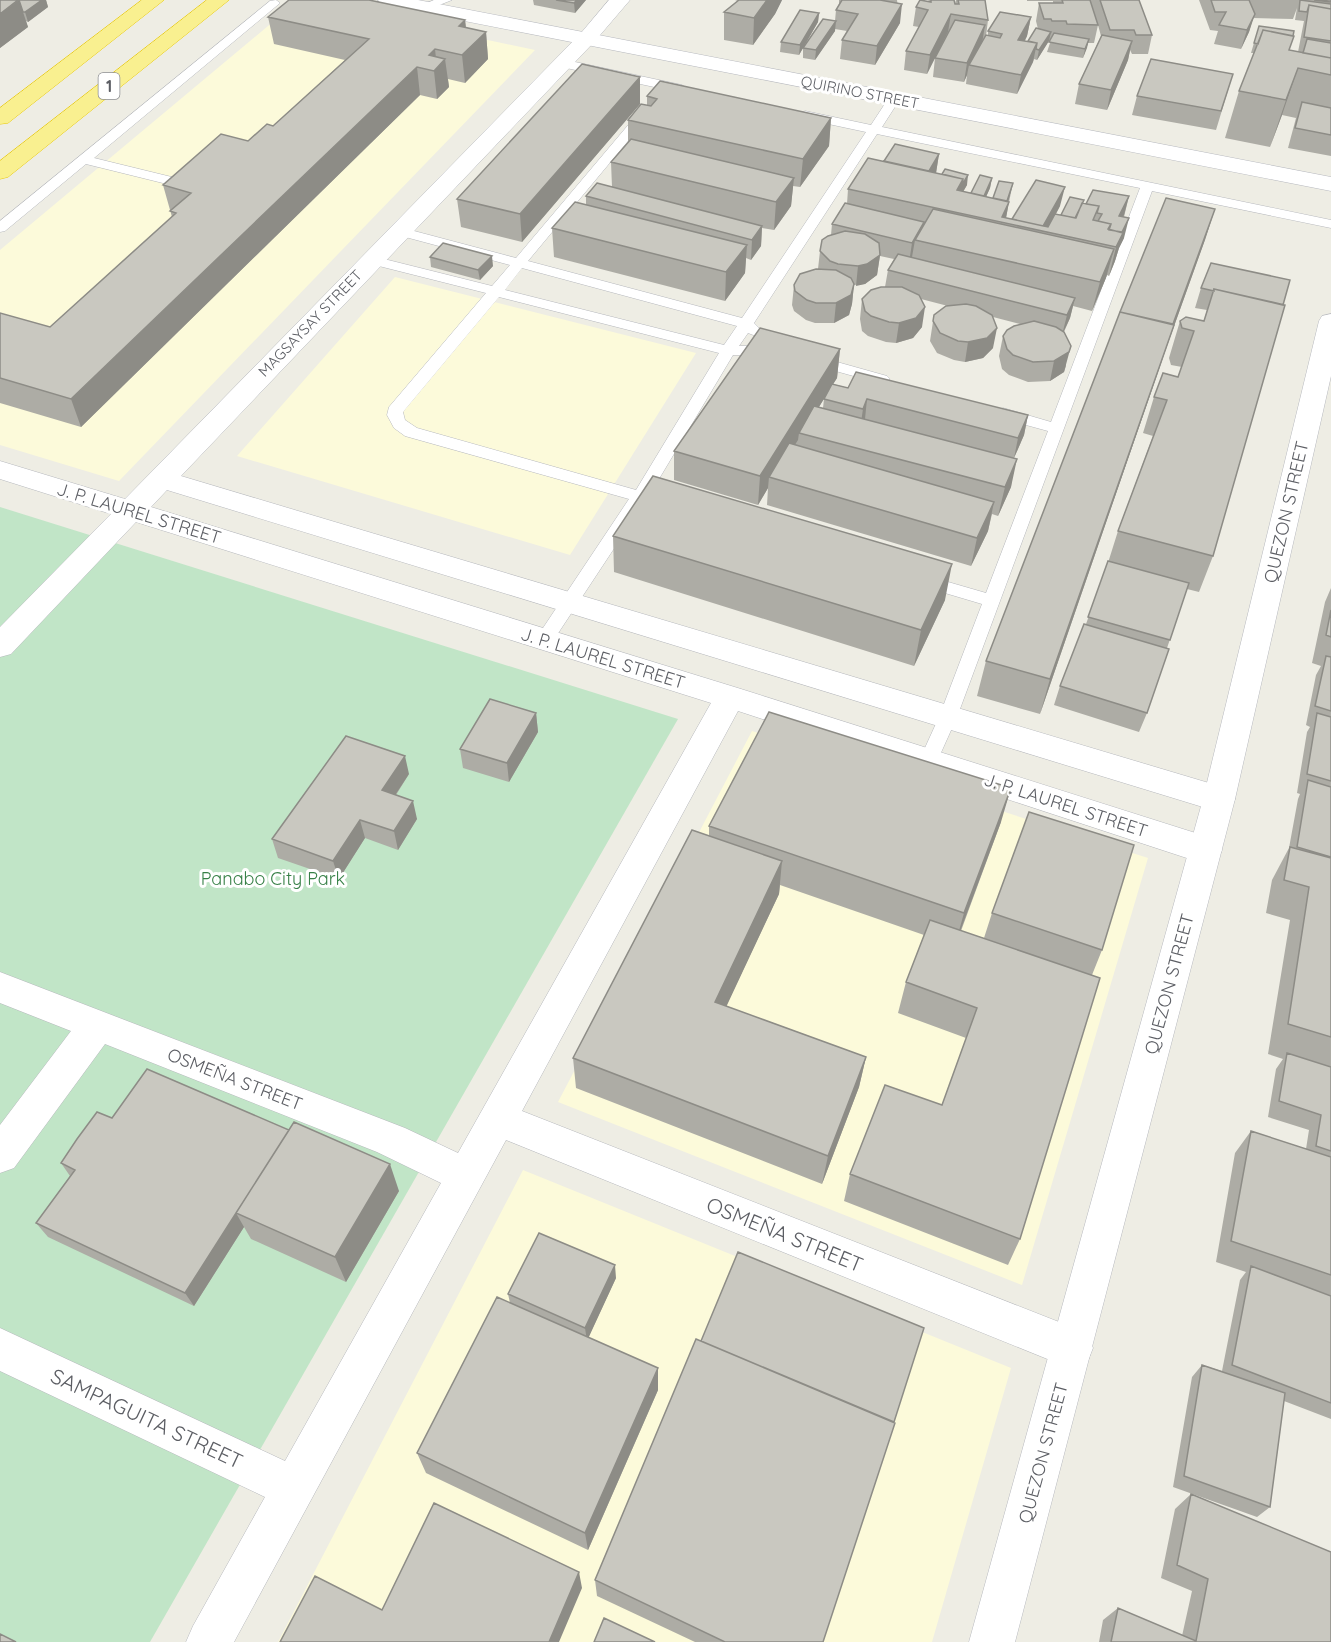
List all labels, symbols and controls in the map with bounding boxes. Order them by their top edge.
street label: QUIRINO STREET [799,71,921,113]
road number: 1 [98,73,120,99]
street label: MAGSAYSAY STREET [254,265,366,381]
street label: QUEZON STREET [1259,439,1314,585]
street label: J. P. LAUREL STREET [54,477,224,549]
street label: J. P. LAUREL STREET [518,622,688,694]
street label: J. P. LAUREL STREET [981,768,1151,842]
park label: Panabo City Park [201,867,345,890]
street label: QUEZON STREET [1139,911,1199,1057]
street label: OSMEÑA STREET [164,1043,306,1115]
street label: OSMEÑA STREET [703,1191,867,1277]
street label: SAMPAGUITA STREET [47,1362,247,1474]
street label: QUEZON STREET [1013,1380,1073,1526]

